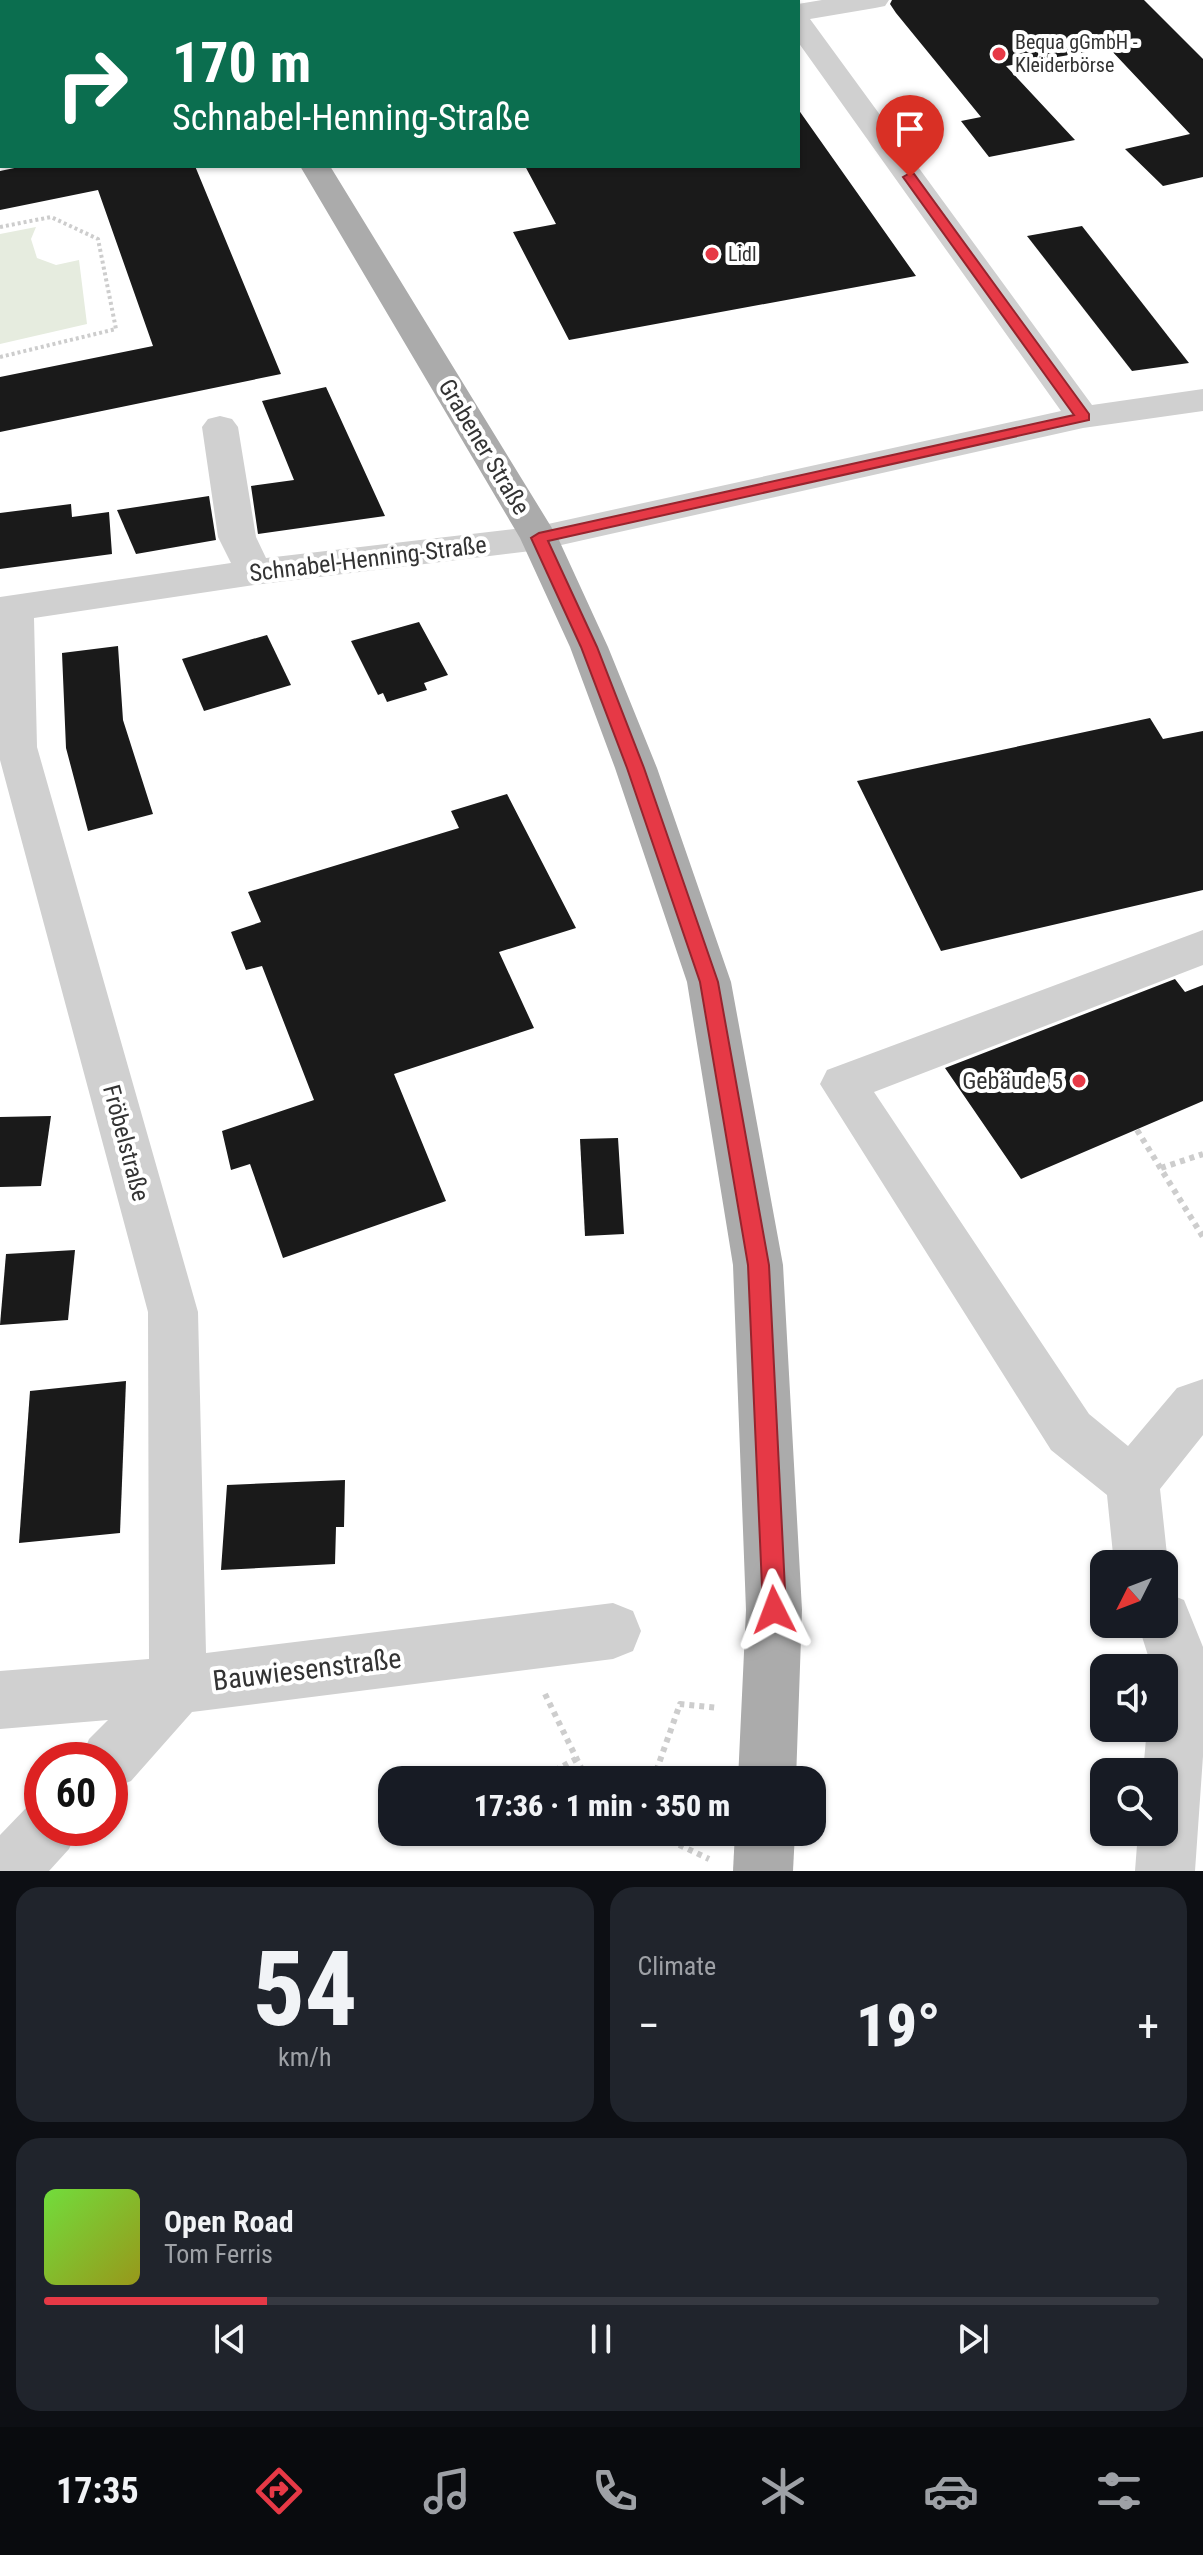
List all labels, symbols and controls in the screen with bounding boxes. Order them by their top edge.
text: 170 m [172,30,311,96]
place label: Bequa gGmbH - Kleiderbörse [1015,30,1138,77]
icon: right [40,32,144,136]
marker: Bequa gGmbH - Kleiderbörse [990,45,1008,63]
pin [876,95,944,177]
text: Schnabel-Henning-Straße [172,97,530,139]
icon: arrive [888,107,932,151]
place label: Lidl [728,242,757,266]
marker: Lidl [703,245,721,263]
street label: Grabener Straße [433,374,535,520]
street label: Schnabel-Henning-Straße [248,531,488,587]
place label: Gebäude 5 [962,1067,1063,1095]
marker: Gebäude 5 [1070,1072,1088,1090]
street label: Fröbelstraße [97,1082,155,1204]
north arrow [1090,1550,1178,1638]
map controls [1090,1550,1178,1846]
position arrow [732,1568,816,1652]
street label: Bauwiesenstraße [211,1642,403,1697]
button: sound [1090,1654,1178,1742]
speed limit sign: 60 [24,1742,128,1846]
button: search [1090,1758,1178,1846]
text: 17:36 · 1 min · 350 m [474,1788,730,1823]
text: 54 [252,1929,357,2050]
text: Climate [638,1951,716,1981]
text: 19° [856,1990,941,2061]
text: − [638,2000,660,2052]
text: + [1137,2000,1159,2052]
text: km/h [278,2042,332,2072]
text: Open Road [164,2204,294,2239]
text: Tom Ferris [164,2239,273,2269]
icon: previous [208,2317,252,2361]
icon: pause [579,2317,623,2361]
icon: next [951,2317,995,2361]
icon: directions [251,2463,307,2519]
icon: music [419,2463,475,2519]
icon: phone [587,2463,643,2519]
icon: climate [755,2463,811,2519]
icon: car [923,2463,979,2519]
icon: filters [1091,2463,1147,2519]
text: 17:35 [56,2470,139,2512]

